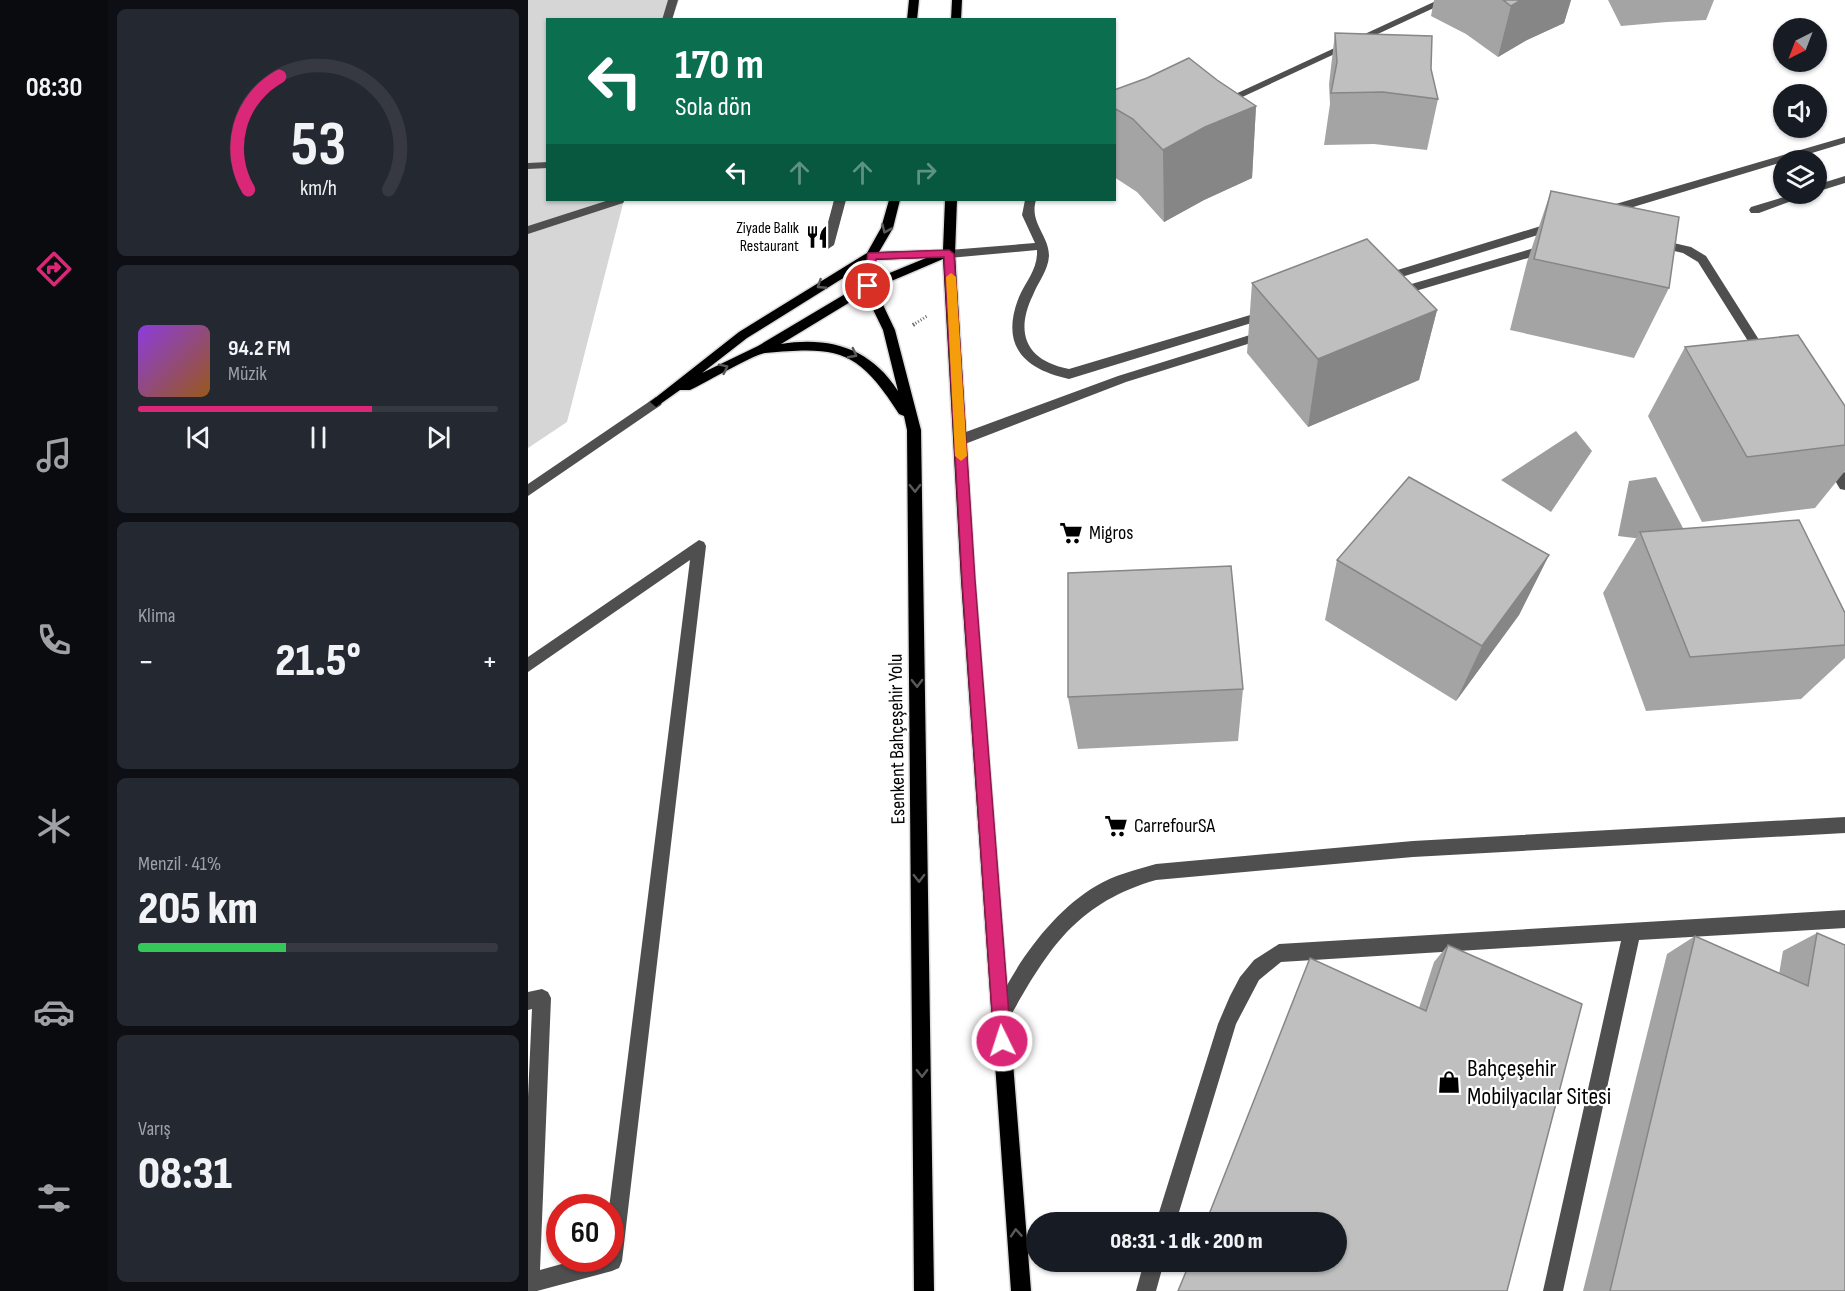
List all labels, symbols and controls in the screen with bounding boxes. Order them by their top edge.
north arrow [1773,18,1827,72]
map controls [1773,18,1827,204]
text: 170 m [675,40,764,91]
icon: left [576,42,654,120]
text: 08:30 [26,72,82,104]
button: sound [1773,84,1827,138]
text: Sola dön [675,91,752,123]
text: 53 [290,108,346,183]
button: layers [1773,150,1827,204]
icon: left [720,156,753,189]
icon: ahead [783,156,816,189]
icon: ahead [846,156,879,189]
icon: right [909,156,942,189]
text: km/h [299,176,337,201]
place label: Ziyade Balık Restaurant [736,219,799,256]
one-way arrow [881,222,893,233]
restaurant icon: Ziyade Balık Restaurant [804,224,830,250]
icon: directions [33,248,75,290]
pin [842,260,893,311]
icon: arrive [851,269,884,302]
one-way arrow [816,278,827,289]
text: 94.2 FM [228,335,290,362]
one-way arrow [847,347,858,358]
text: Müzik [228,362,267,386]
one-way arrow [718,364,729,375]
icon: previous [182,421,215,454]
icon: pause [302,421,335,454]
icon: next [422,421,455,454]
icon: music [33,434,75,476]
one-way arrow [908,484,921,493]
supermarket icon: Migros [1058,520,1084,546]
place label: Migros [1089,521,1133,545]
text: Klima [138,604,176,628]
icon: phone [33,619,75,661]
text: 21.5° [275,634,361,689]
text: − [138,642,154,682]
text: + [482,642,498,682]
street label: Esenkent Bahçeşehir Yolu [884,653,910,825]
one-way arrow [911,679,923,688]
icon: climate [33,805,75,847]
supermarket icon: CarrefourSA [1103,813,1129,839]
place label: CarrefourSA [1134,814,1216,838]
text: Menzil · 41% [138,852,221,876]
one-way arrow [913,874,925,883]
text: 205 km [138,882,258,937]
icon: car [33,991,75,1033]
position arrow [970,1009,1034,1073]
place label: Bahçeşehir Mobilyacılar Sitesi [1467,1054,1611,1111]
one-way arrow [916,1069,928,1078]
shop icon: Bahçeşehir Mobilyacılar Sitesi [1436,1069,1462,1095]
text: Varış [138,1117,171,1141]
text: 08:31 [138,1147,232,1202]
icon: filters [33,1177,75,1219]
speed limit sign: 60 [546,1194,624,1272]
one-way arrow [1010,1228,1023,1237]
text: 08:31 · 1 dk · 200 m [1110,1228,1263,1255]

